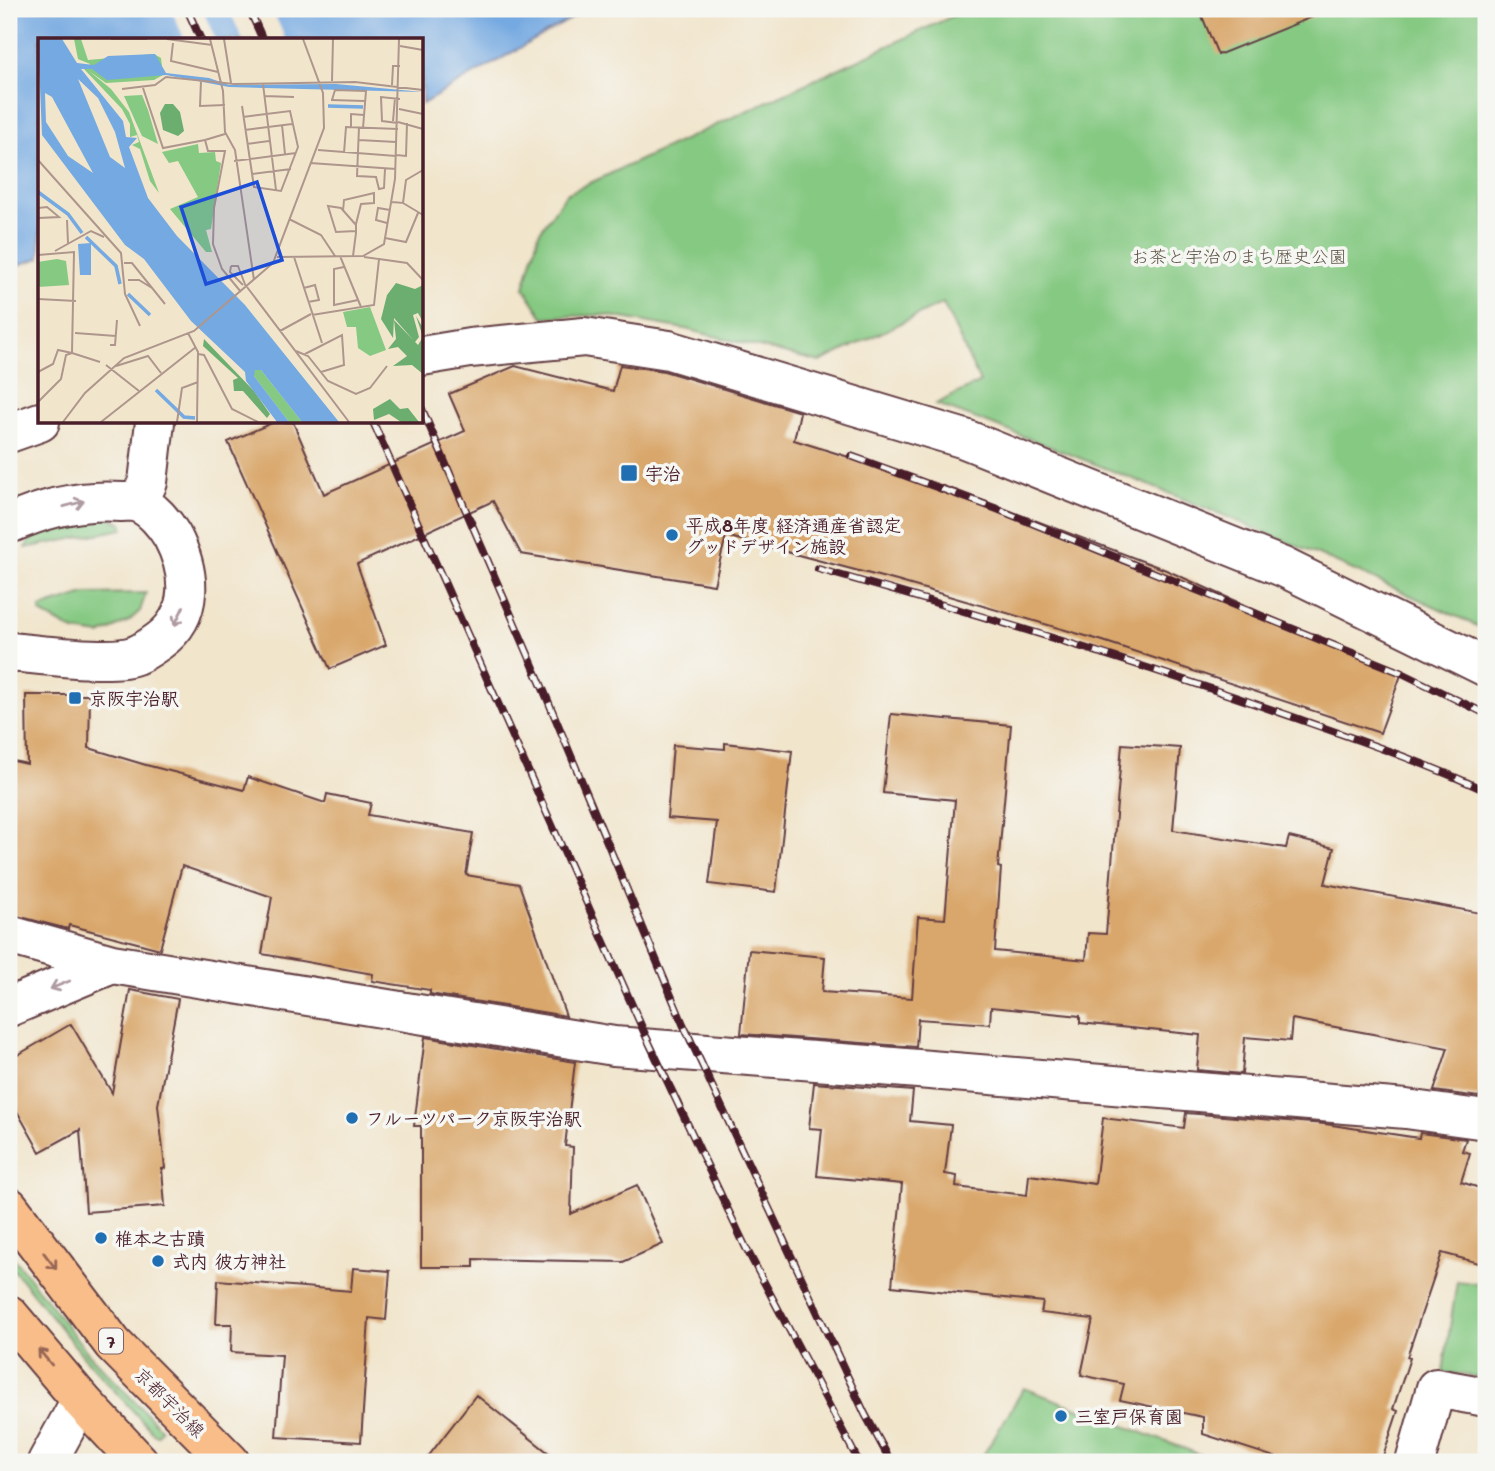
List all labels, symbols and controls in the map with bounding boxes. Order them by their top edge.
inset map [38,38,424,424]
park label: お茶と宇治のまち歴史公園 [1131,244,1347,268]
place label: 宇治 [645,461,681,485]
marker: 宇治 [619,463,639,483]
one-way arrow [62,497,85,510]
place label: 平成8年度 経済通産省認定 グッドデザイン施設 [686,513,902,558]
marker: 平成8年度 経済通産省認定 グッドデザイン施設 [664,527,680,543]
one-way arrow [172,606,185,627]
place label: 京阪宇治駅 [89,686,179,710]
marker: 京阪宇治駅 [67,690,83,706]
one-way arrow [50,979,72,992]
place label: フルーツパーク京阪宇治駅 [366,1106,582,1130]
marker: フルーツパーク京阪宇治駅 [344,1110,360,1126]
place label: 椎本之古蹟 [115,1226,205,1250]
marker: 椎本之古蹟 [93,1230,109,1246]
place label: 式内 彼方神社 [172,1249,286,1273]
one-way arrow [43,1251,57,1270]
marker: 式内 彼方神社 [150,1253,166,1269]
road number: 7 [99,1329,123,1354]
one-way arrow [37,1348,53,1366]
street label: 京都宇治線 [130,1362,210,1442]
place label: 三室戸保育園 [1075,1404,1183,1428]
marker: 三室戸保育園 [1053,1408,1069,1424]

